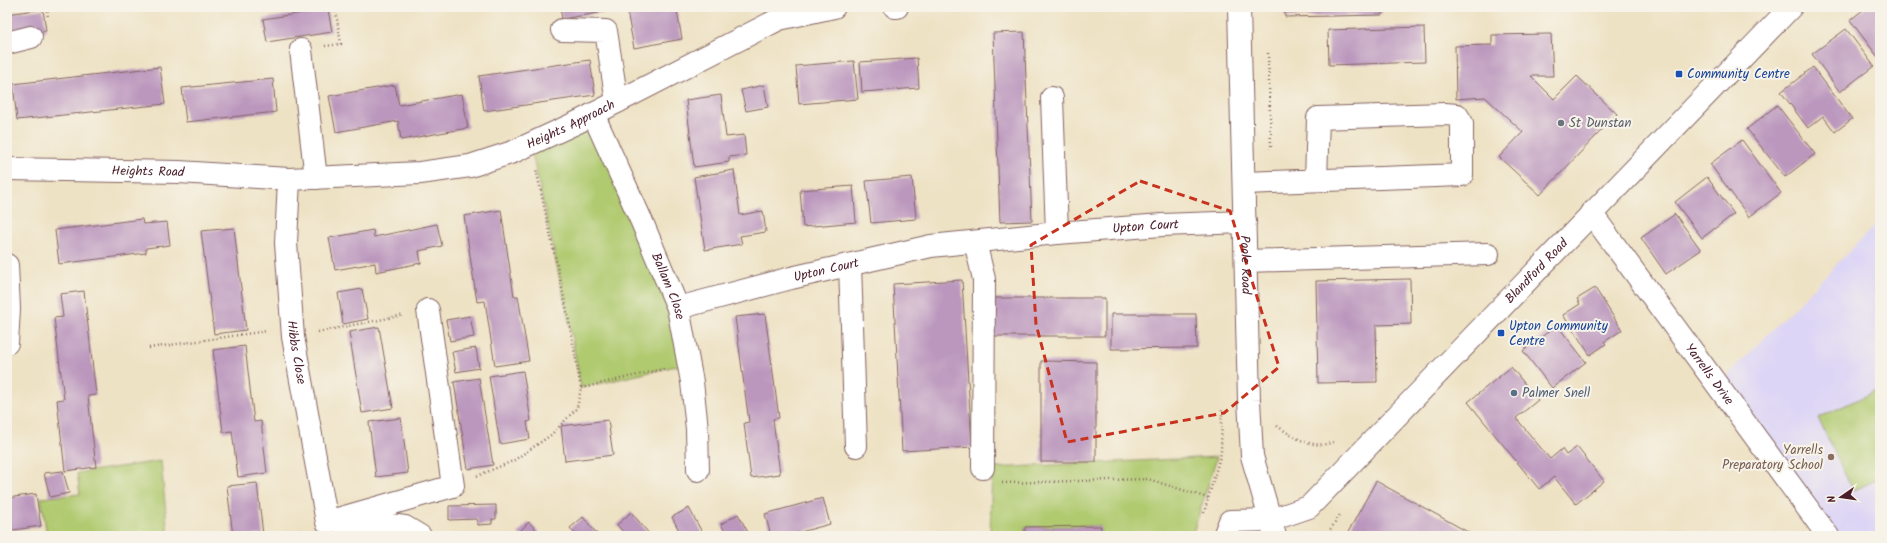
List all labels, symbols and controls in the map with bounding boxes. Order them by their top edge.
place label: Community Centre [1687,64,1790,85]
marker: Community Centre [1674,69,1684,79]
street label: Heights Approach [523,94,619,155]
place label: St Dunstan [1569,113,1631,134]
marker: St Dunstan [1556,118,1566,128]
street label: Heights Road [111,160,185,183]
street label: Upton Court [1112,214,1180,239]
street label: Blandford Road [1500,233,1573,309]
street label: Poole Road [1234,235,1257,295]
street label: Ballam Close [645,249,690,321]
street label: Upton Court [791,252,862,288]
place label: Upton Community Centre [1509,316,1609,352]
street label: Hibbs Close [281,320,312,386]
marker: Upton Community Centre [1496,328,1506,338]
street label: Yarrells Drive [1679,339,1739,410]
place label: Palmer Snell [1522,383,1590,404]
marker: Palmer Snell [1509,388,1519,398]
place label: Yarrells Preparatory School [1722,440,1823,476]
marker: Yarrells Preparatory School [1826,452,1836,462]
north arrow [1821,477,1861,517]
text: N [1823,494,1842,504]

